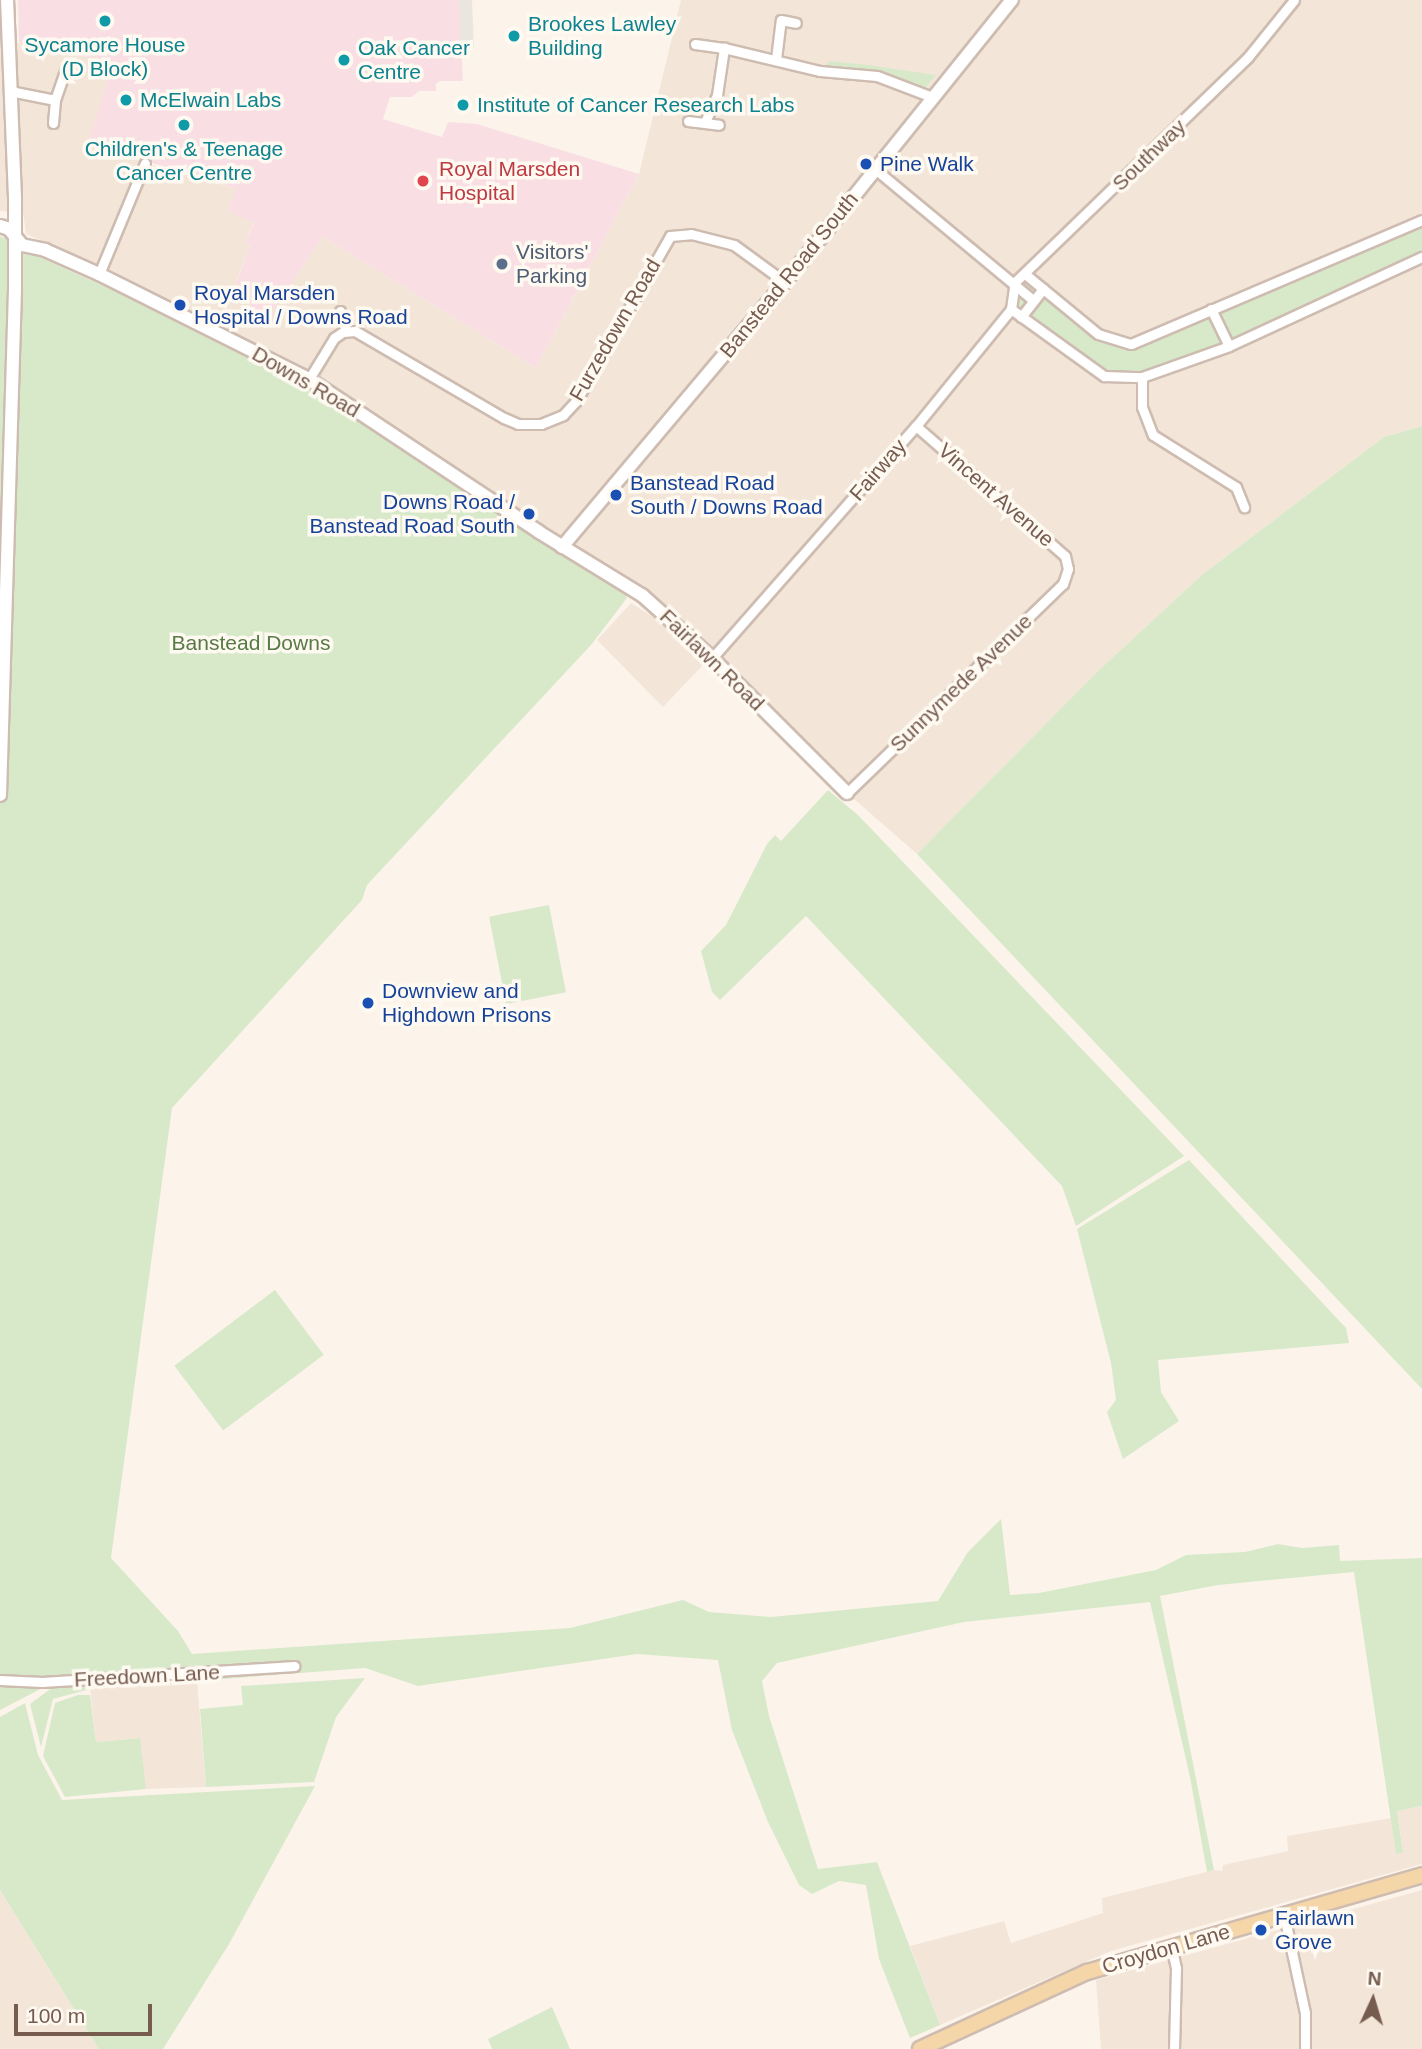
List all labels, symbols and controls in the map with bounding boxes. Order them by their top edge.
place label: Brookes Lawley Building [528,11,676,61]
marker: Sycamore House (D Block) [97,13,113,29]
marker: Brookes Lawley Building [506,28,522,44]
place label: Sycamore House (D Block) [24,32,186,82]
place label: Oak Cancer Centre [358,35,470,85]
marker: Oak Cancer Centre [336,52,352,68]
place label: McElwain Labs [140,87,281,113]
marker: McElwain Labs [118,92,134,108]
place label: Institute of Cancer Research Labs [477,92,795,118]
marker: Institute of Cancer Research Labs [455,97,471,113]
street label: Southway [1107,114,1191,196]
marker: Children's & Teenage Cancer Centre [176,117,192,133]
place label: Children's & Teenage Cancer Centre [85,136,283,186]
place label: Pine Walk [880,151,974,177]
place label: Royal Marsden Hospital [439,156,580,206]
marker: Pine Walk [858,156,874,172]
marker: Royal Marsden Hospital [413,171,433,191]
street label: Banstead Road South [715,187,863,363]
place label: Visitors' Parking [516,239,588,289]
street label: Furzedown Road [564,254,666,406]
marker: Visitors' Parking [494,256,510,272]
place label: Royal Marsden Hospital / Downs Road [194,280,408,330]
marker: Royal Marsden Hospital / Downs Road [172,297,188,313]
street label: Downs Road [248,341,364,423]
street label: Fairway [844,434,912,506]
street label: Vincent Avenue [933,437,1059,553]
place label: Banstead Road South / Downs Road [630,470,823,520]
marker: Banstead Road South / Downs Road [608,487,624,503]
place label: Downs Road / Banstead Road South [310,489,515,539]
marker: Downs Road / Banstead Road South [521,506,537,522]
street label: Fairlawn Road [655,604,769,716]
street label: Sunnymede Avenue [884,608,1038,758]
park label: Banstead Downs [172,630,330,656]
place label: Downview and Highdown Prisons [382,978,551,1028]
marker: Downview and Highdown Prisons [360,995,376,1011]
street label: Freedown Lane [73,1660,221,1692]
place label: Fairlawn Grove [1275,1905,1354,1955]
street label: Croydon Lane [1099,1919,1233,1979]
marker: Fairlawn Grove [1253,1922,1269,1938]
north arrow [1338,1965,1408,2035]
text: N [1367,1968,1382,1990]
scale bar [18,1990,156,2034]
text: 100 m [27,2004,85,2027]

